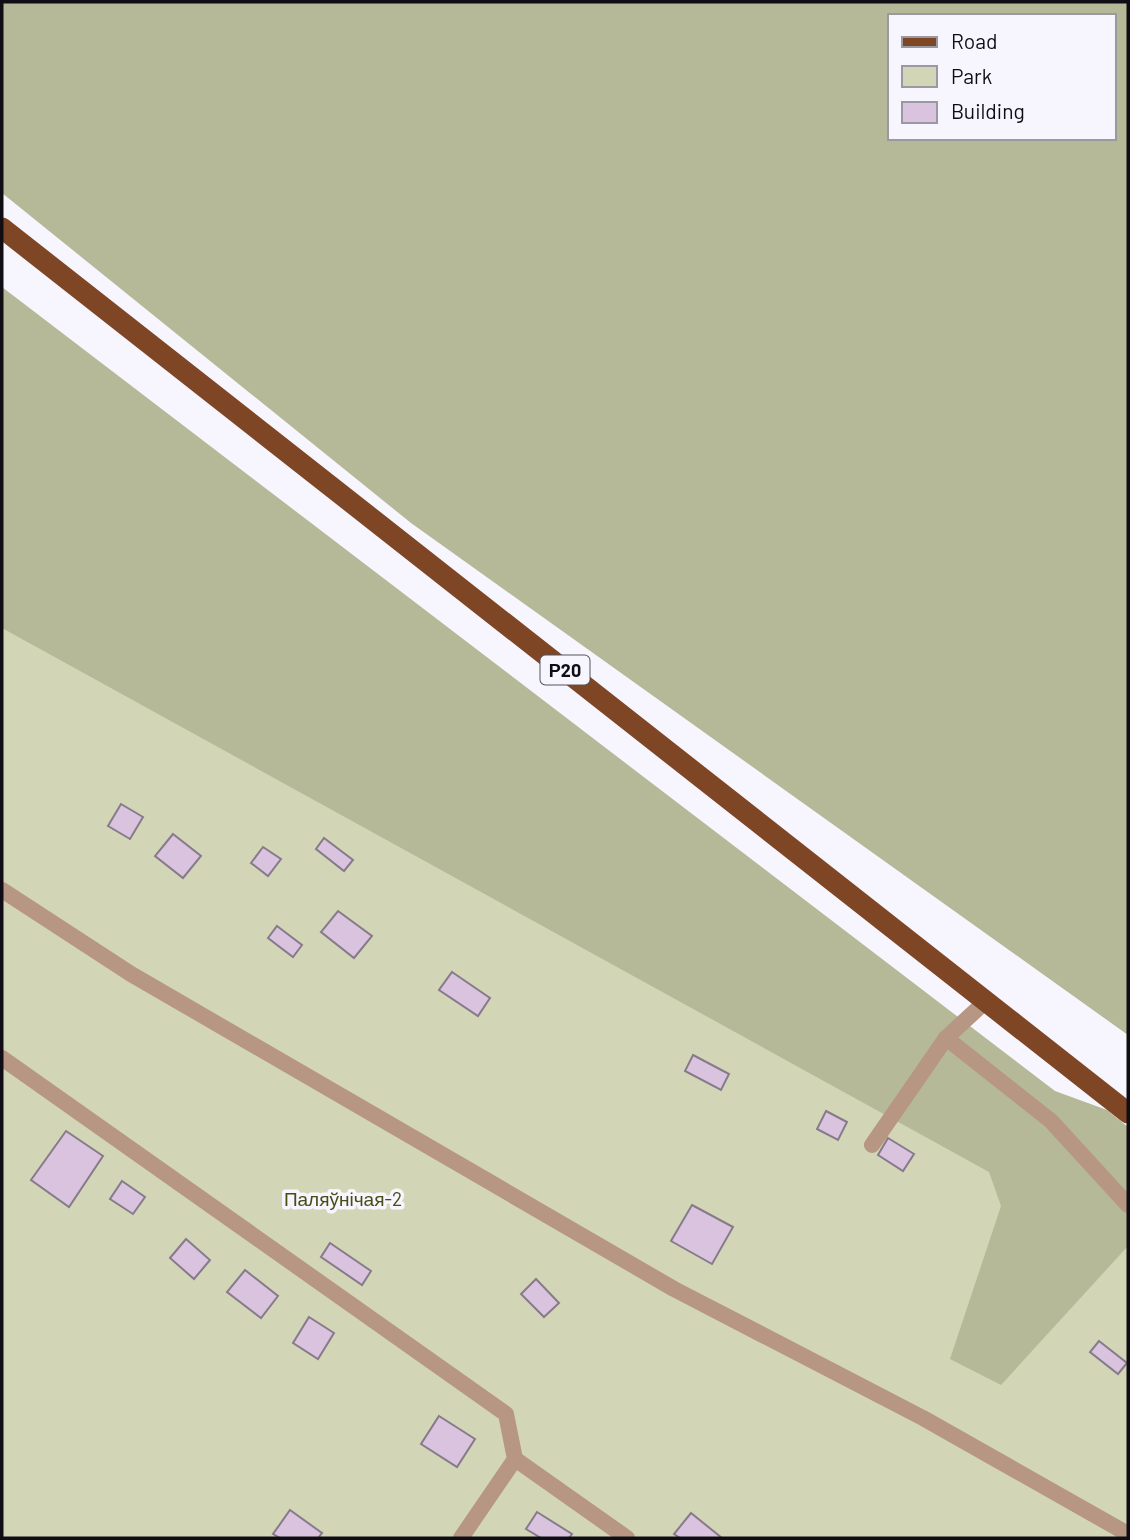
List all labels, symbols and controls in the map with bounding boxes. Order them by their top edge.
legend [888,14,1116,140]
text: Road [951,28,997,53]
text: Park [951,63,992,88]
text: Building [951,98,1025,123]
road number: Р20 [540,656,590,684]
park label: Паляўнічая-2 [284,1187,402,1210]

